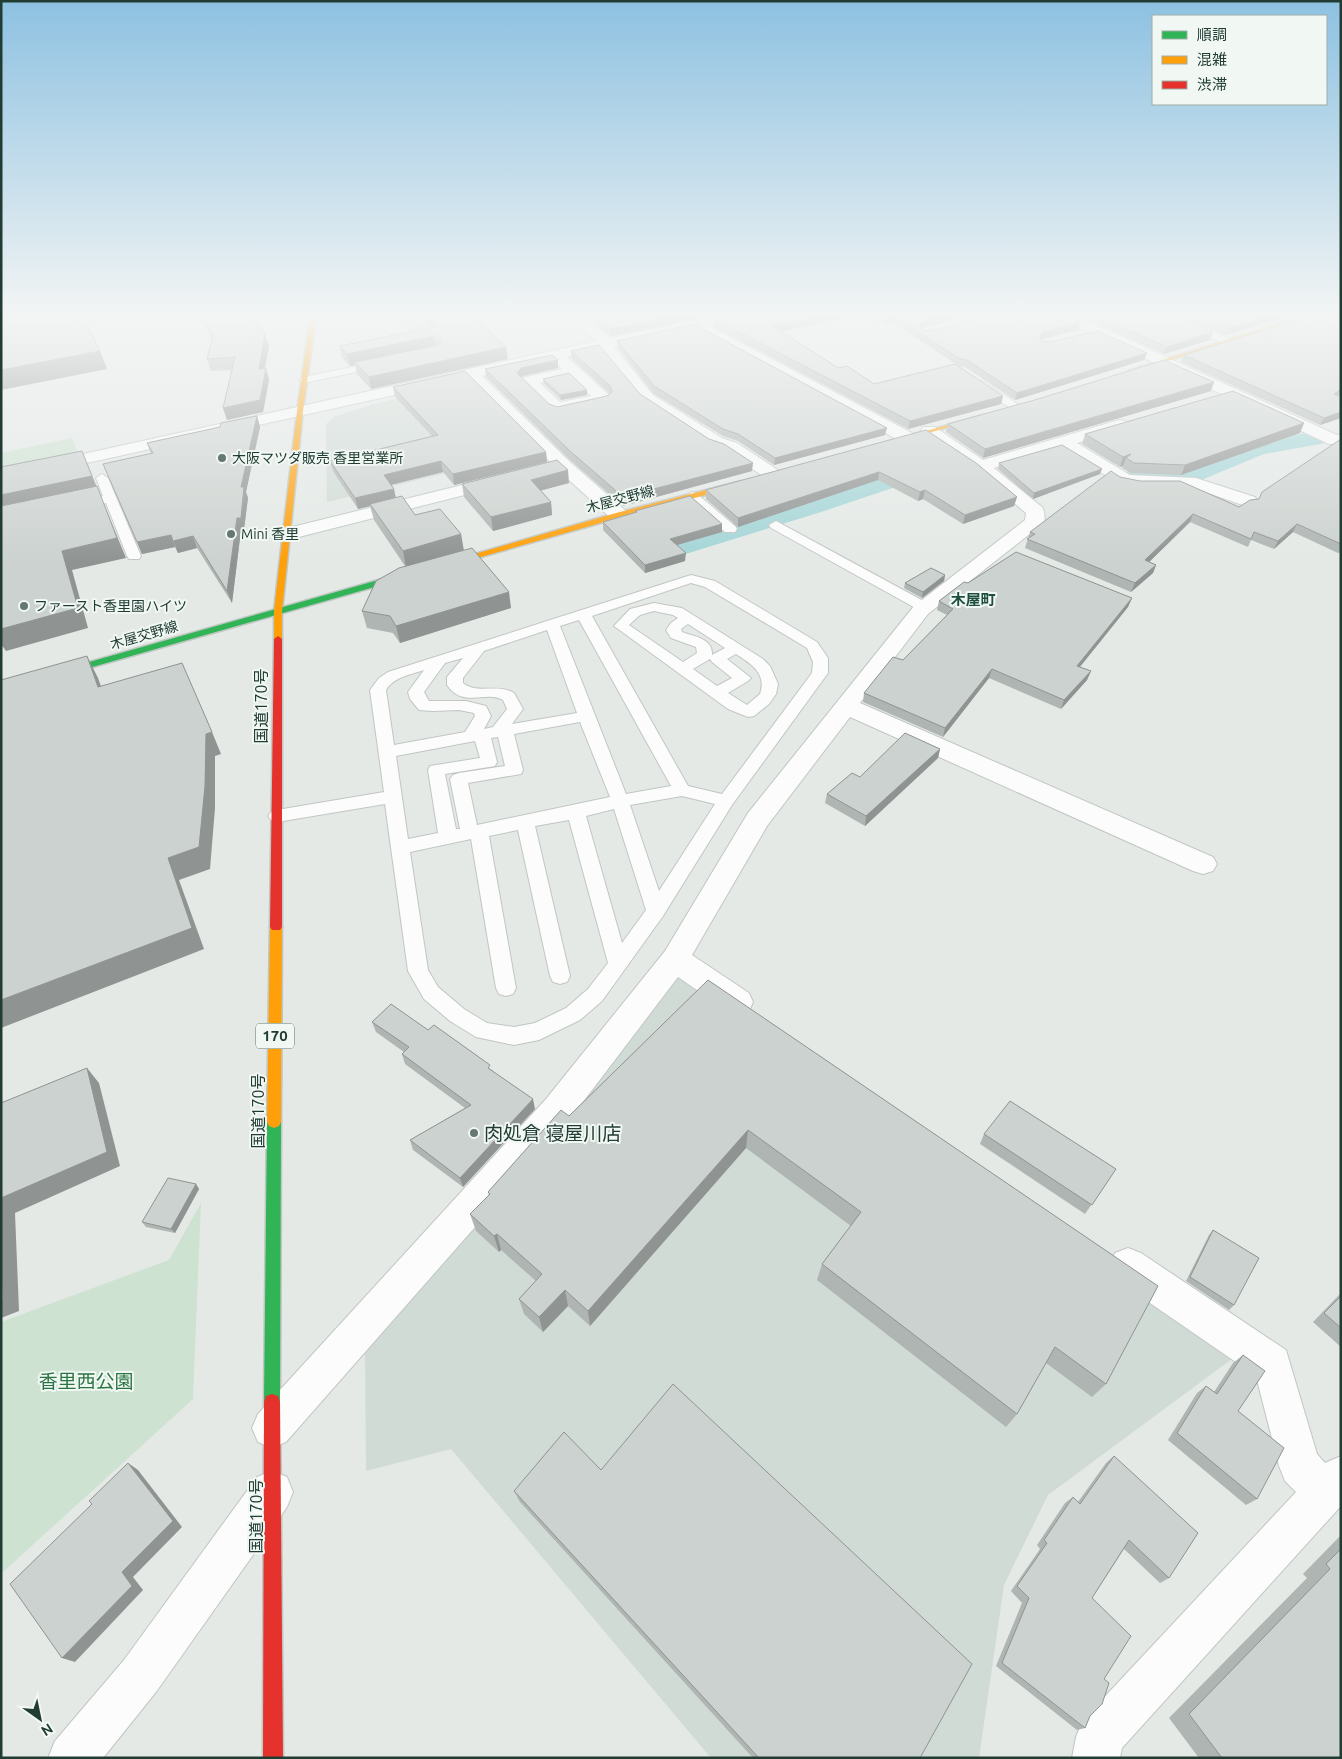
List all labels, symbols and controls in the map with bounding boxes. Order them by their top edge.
legend [1152,15,1327,105]
text: 順調 [1197,26,1227,43]
text: 混雑 [1197,51,1227,68]
text: 渋滞 [1197,76,1227,93]
place label: 大阪マツダ販売 香里営業所 [232,450,403,466]
marker: 大阪マツダ販売 香里営業所 [216,452,228,464]
street label: 木屋交野線 [584,482,656,516]
place label: Mini 香里 [241,526,299,542]
marker: Mini 香里 [225,528,237,540]
district label: 木屋町 [950,591,996,608]
place label: ファースト香里園ハイツ [34,598,187,614]
marker: ファースト香里園ハイツ [18,600,30,612]
street label: 木屋交野線 [108,618,180,652]
street label: 国道170号 [252,668,270,744]
road number: 170 [256,1024,294,1048]
street label: 国道170号 [249,1073,267,1149]
place label: 肉処倉 寝屋川店 [484,1122,621,1144]
marker: 肉処倉 寝屋川店 [468,1127,480,1139]
park label: 香里西公園 [38,1370,134,1392]
street label: 国道170号 [247,1478,265,1554]
north arrow [15,1694,65,1744]
text: N [38,1720,56,1739]

